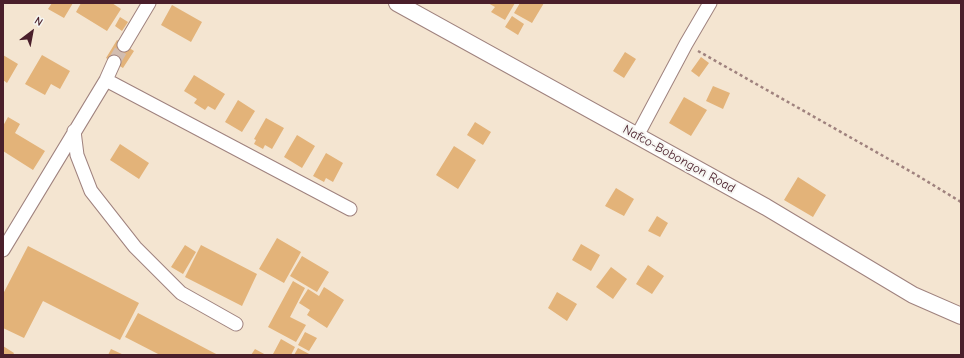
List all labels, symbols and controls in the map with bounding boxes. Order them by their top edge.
north arrow [12,12,52,52]
text: N [32,14,45,29]
street label: Nafco-Bobongon Road [620,122,738,196]

